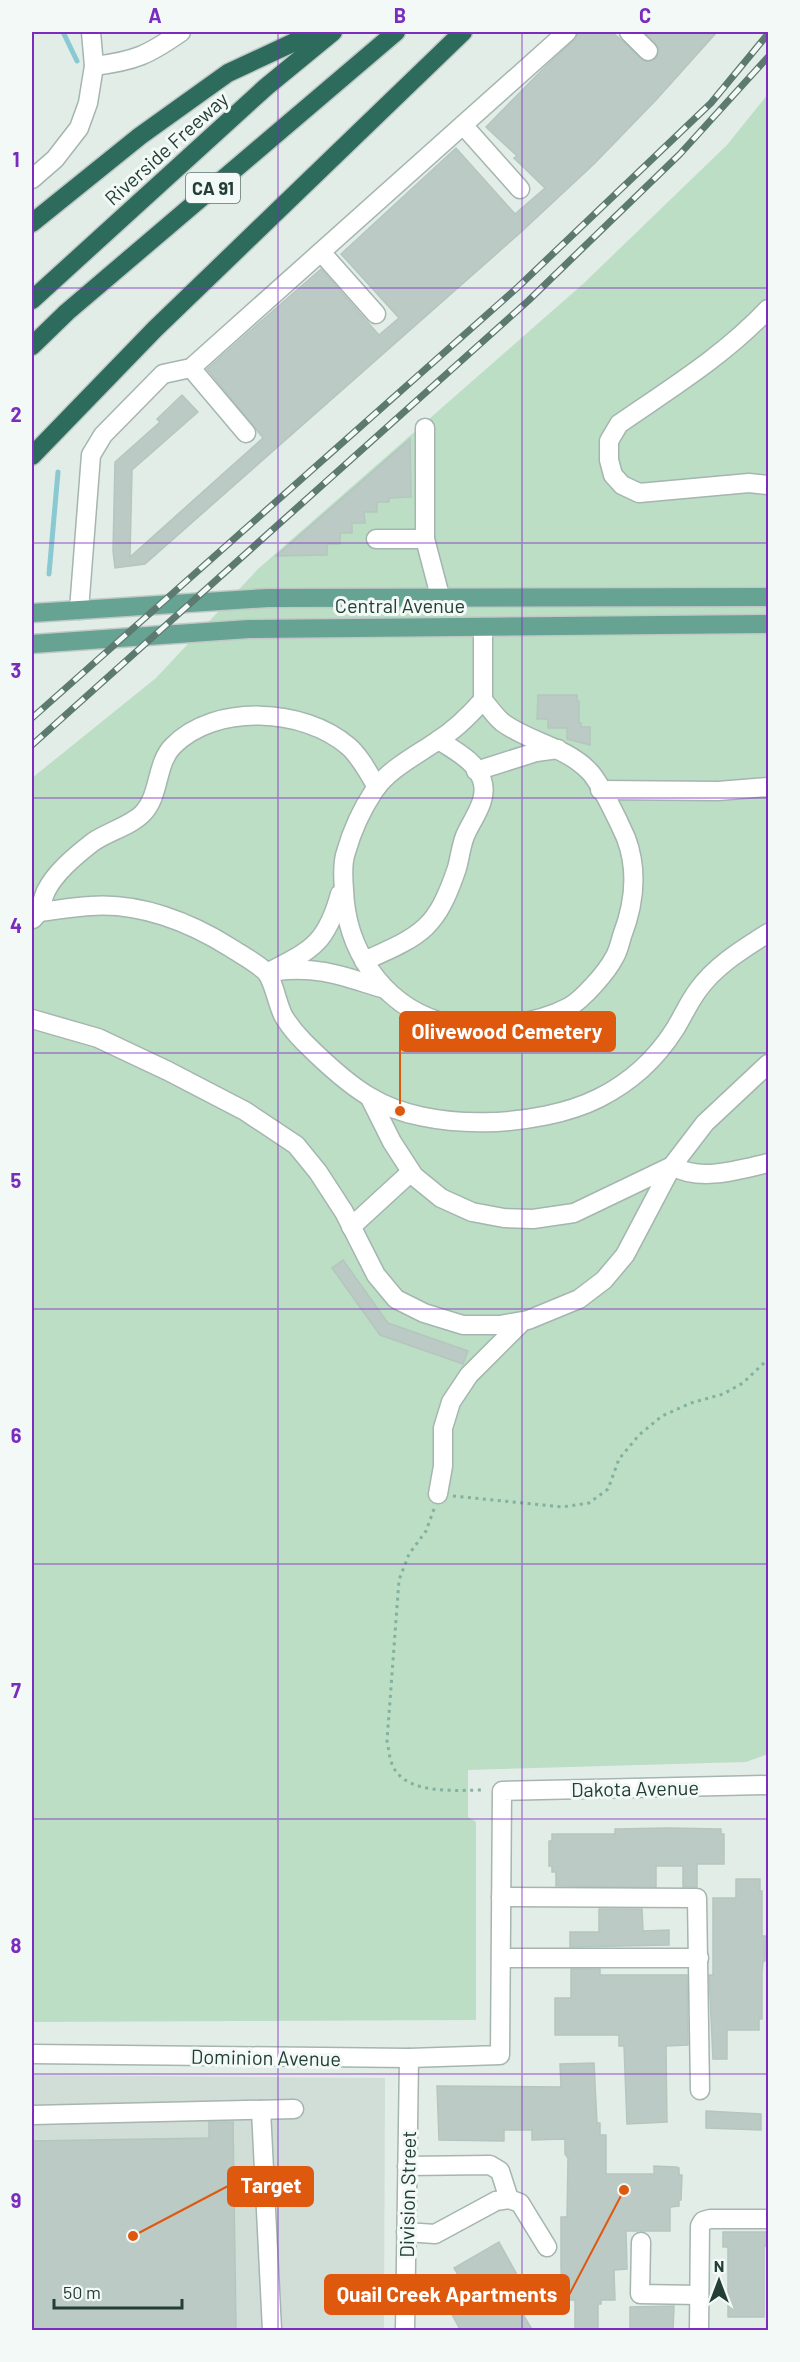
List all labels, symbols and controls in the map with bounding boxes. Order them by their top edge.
text: A [148,3,162,27]
text: B [394,3,406,27]
text: C [639,3,651,27]
street label: Riverside Freeway [99,86,233,210]
text: 1 [12,147,20,171]
road number: CA 91 [186,173,240,203]
text: 2 [10,402,22,426]
street label: Central Avenue [335,593,465,617]
text: 3 [11,658,21,682]
text: 4 [10,913,22,937]
callout: Olivewood Cemetery [400,1012,615,1051]
text: Olivewood Cemetery [412,1018,603,1043]
text: 5 [11,1168,22,1192]
text: 6 [11,1423,22,1447]
text: 7 [11,1678,21,1702]
street label: Dakota Avenue [571,1775,699,1801]
text: 8 [11,1933,22,1957]
street label: Dominion Avenue [191,2044,341,2070]
street label: Division Street [394,2130,420,2258]
callout: Target [228,2167,313,2206]
text: Target [240,2172,302,2197]
text: 9 [11,2188,21,2212]
north arrow [689,2251,749,2311]
text: N [714,2256,724,2275]
scale bar [54,2272,182,2310]
callout: Quail Creek Apartments [325,2275,569,2314]
text: 50 m [63,2281,101,2303]
text: Quail Creek Apartments [337,2281,557,2306]

